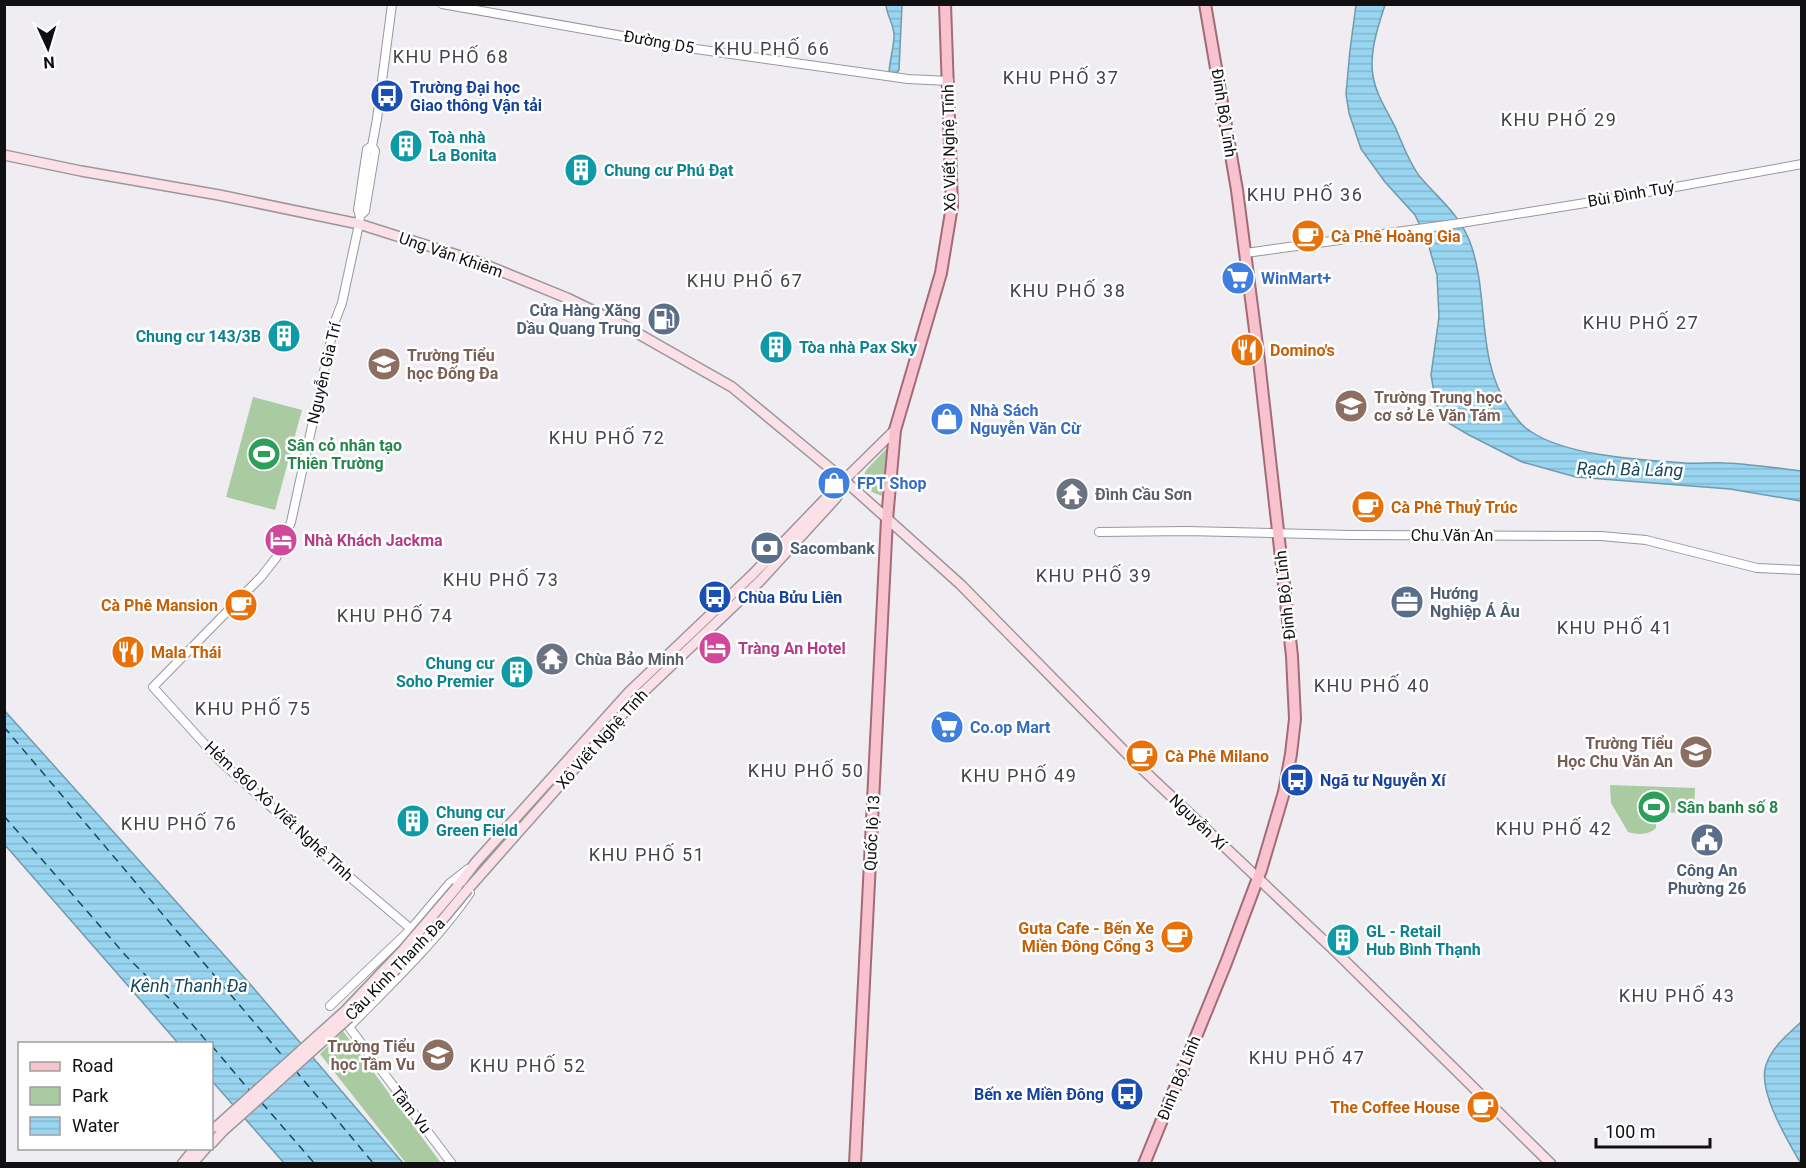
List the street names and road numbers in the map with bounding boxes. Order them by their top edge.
street label: Đường D5 [622,26,696,58]
street label: Đinh Bộ Lĩnh [1208,67,1240,159]
street label: Xô Viết Nghệ Tĩnh [938,84,960,212]
street label: Bùi Đình Tuý [1586,177,1676,211]
street label: Ung Văn Khiêm [396,228,506,282]
street label: Nguyễn Gia Trí [303,319,345,426]
street label: Chu Văn An [1411,526,1493,545]
street label: Đinh Bộ Lĩnh [1271,549,1299,641]
street label: Xô Viết Nghệ Tĩnh [552,685,652,793]
street label: Hẻm 860 Xô Viết Nghệ Tĩnh [201,737,357,885]
street label: Nguyễn Xí [1166,790,1231,855]
street label: Quốc lộ 13 [861,794,883,872]
street label: Cầu Kinh Thanh Đa [341,914,449,1024]
street label: Đinh Bộ Lĩnh [1153,1033,1205,1123]
street label: Tầm Vu [387,1083,435,1137]

